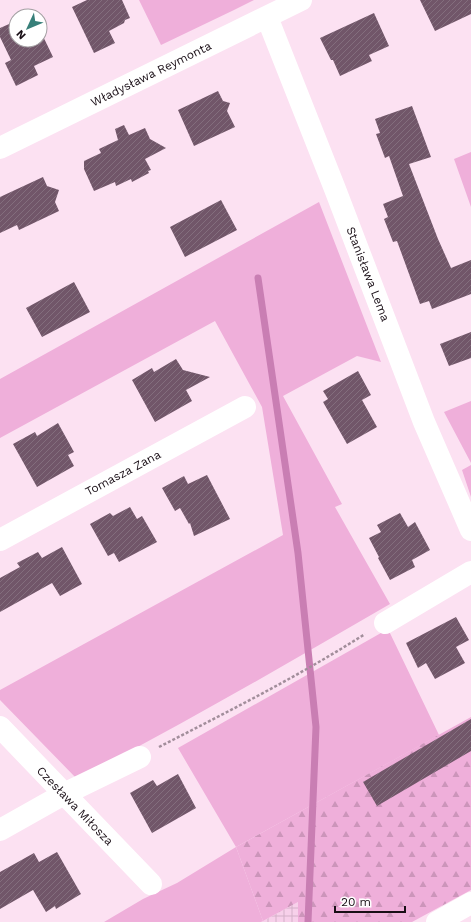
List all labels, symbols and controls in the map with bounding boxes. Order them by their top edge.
north arrow [8,8,48,48]
text: N [14,27,29,42]
street label: Władysława Reymonta [88,39,214,109]
street label: Stanisława Lema [344,225,393,323]
street label: Tomasza Zana [83,447,163,499]
street label: Czesława Miłosza [34,764,116,848]
scale bar [335,888,405,914]
text: 20 m [341,895,371,909]

